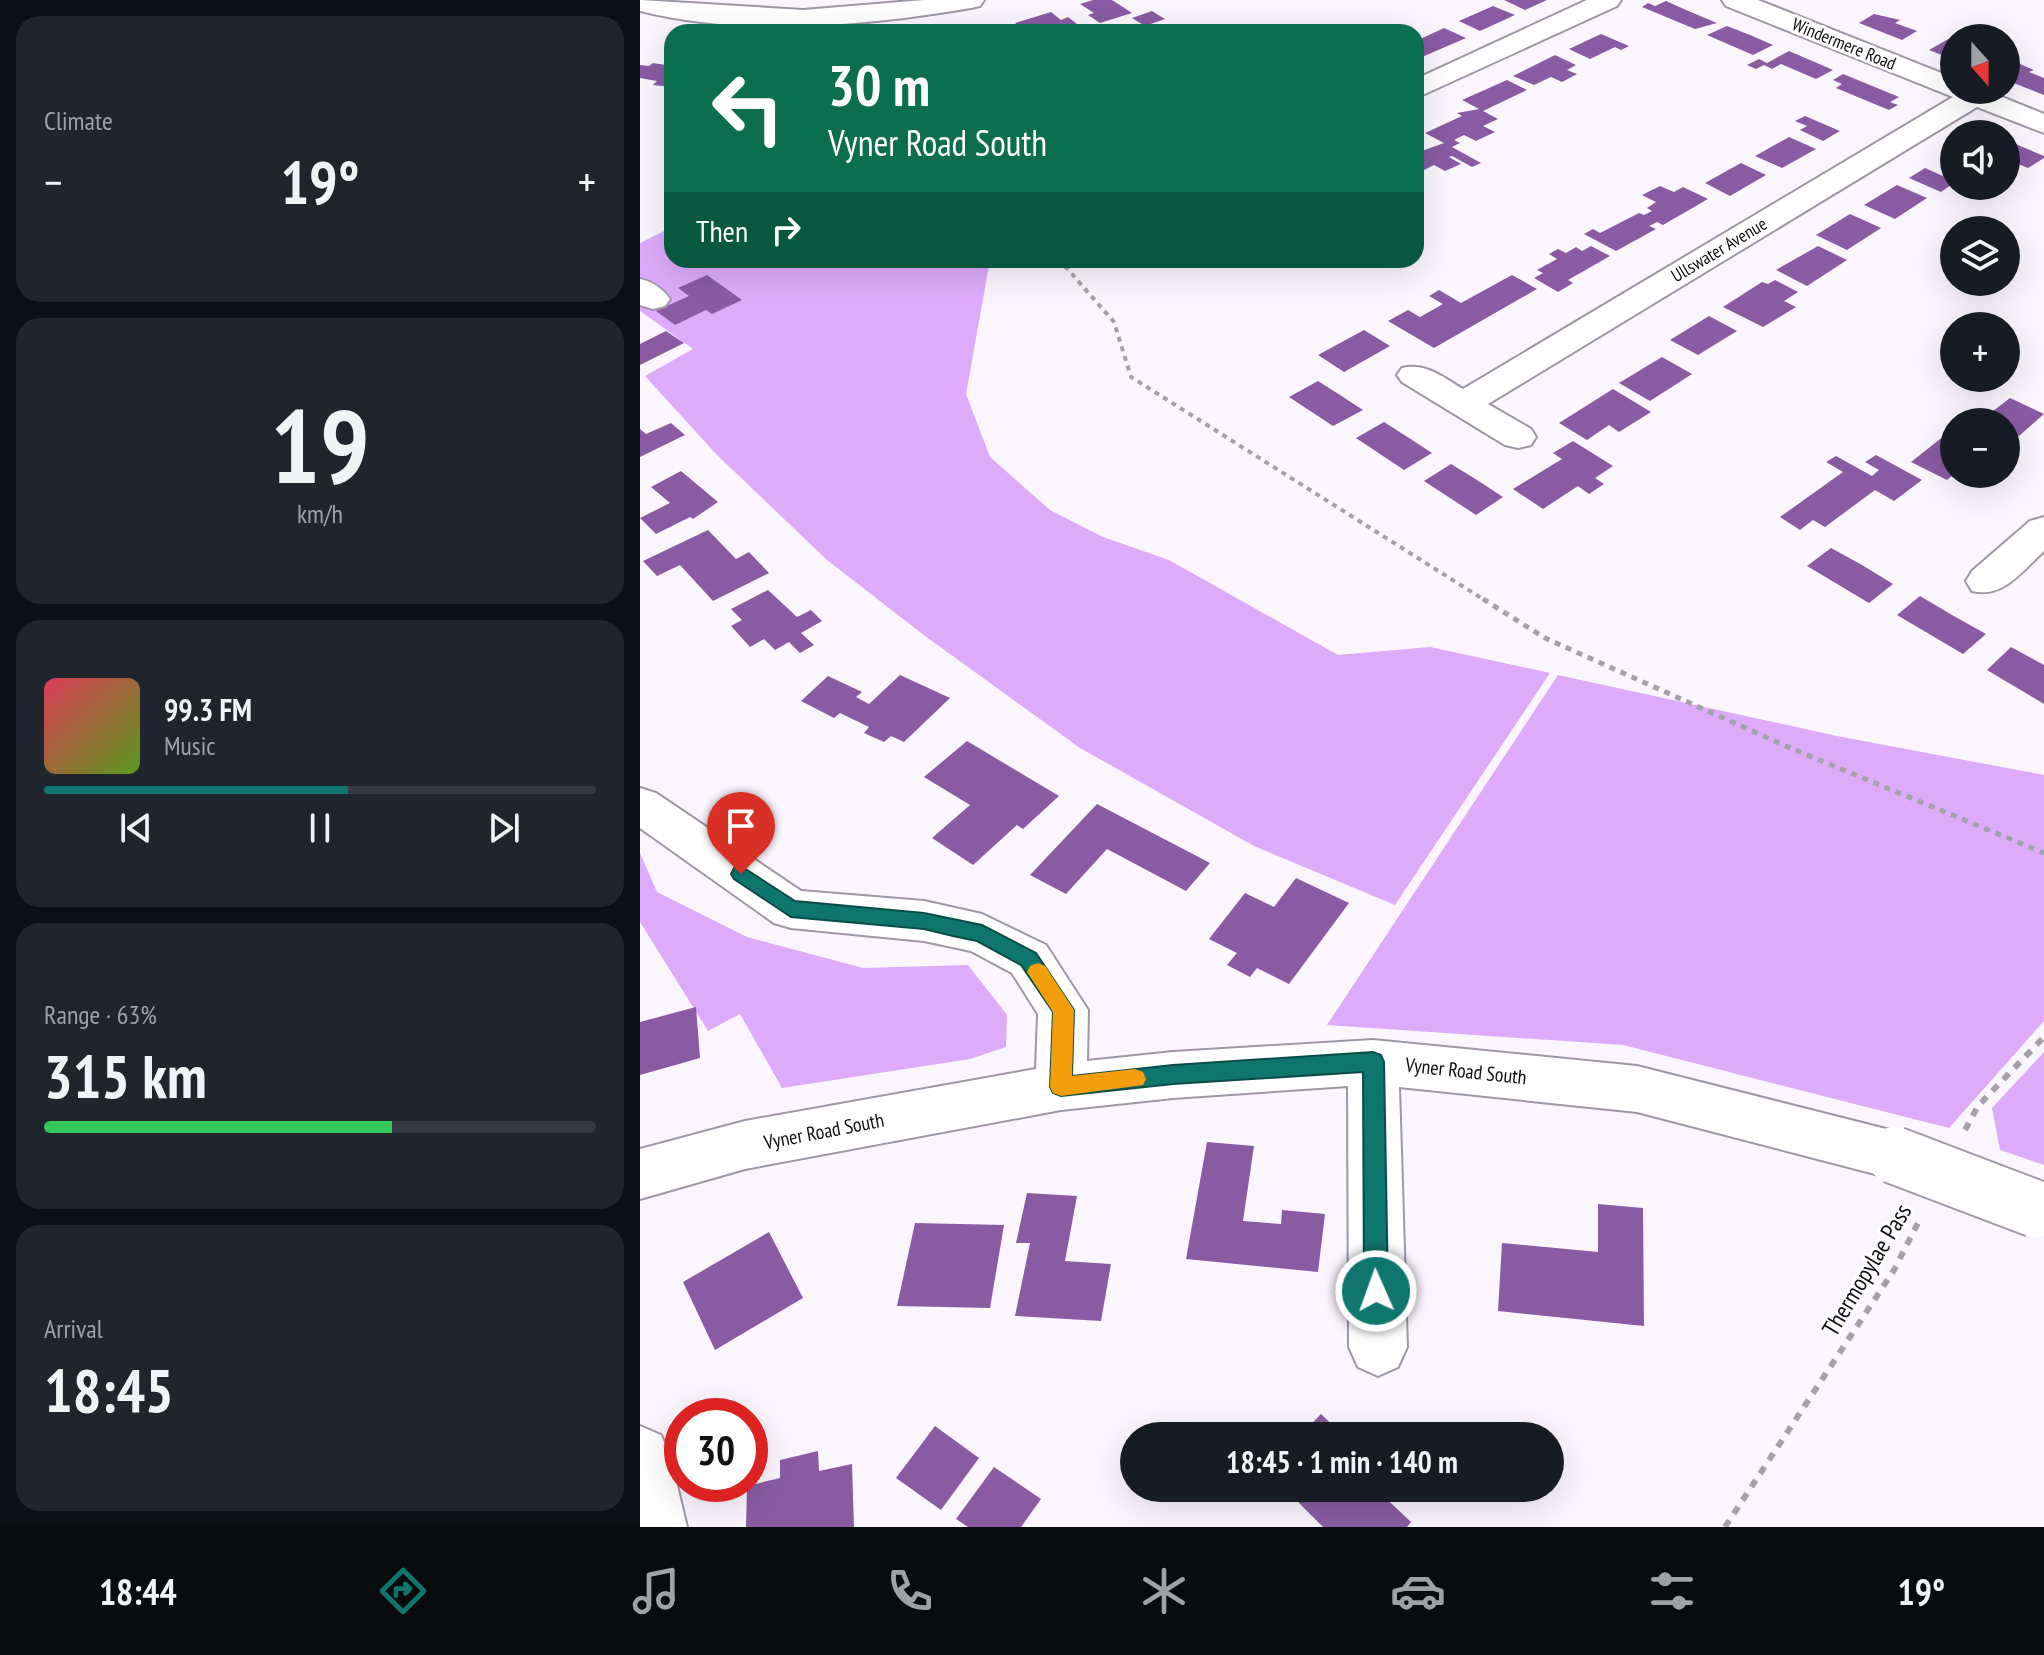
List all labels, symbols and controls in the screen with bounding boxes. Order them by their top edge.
street label: Windermere Road [1789,12,1900,75]
north arrow [1940,24,2020,104]
map controls [1940,24,2020,488]
text: 30 m [828,49,930,121]
icon: left [696,56,800,160]
text: Climate [44,104,113,137]
text: Vyner Road South [828,119,1047,166]
button: sound [1940,120,2020,200]
text: 19° [280,143,360,221]
text: − [44,153,62,210]
text: + [578,153,596,210]
icon: right [764,208,808,252]
text: Then [696,211,748,250]
street label: Ullswater Avenue [1667,212,1771,287]
button: layers [1940,216,2020,296]
button: + [1940,312,2020,392]
text: 19 [270,377,370,512]
button: − [1940,408,2020,488]
text: km/h [297,497,343,530]
text: 99.3 FM [164,690,252,729]
text: Music [164,729,216,762]
pin [707,792,775,874]
icon: arrive [719,804,763,848]
icon: previous [114,806,158,850]
icon: pause [298,806,342,850]
icon: next [482,806,526,850]
text: Range · 63% [44,998,157,1031]
text: 315 km [44,1037,207,1115]
street label: Vyner Road South [1403,1052,1528,1090]
street label: Vyner Road South [761,1107,886,1156]
street label: Thermopylae Pass [1815,1198,1918,1342]
position arrow [1334,1249,1418,1333]
text: Arrival [44,1312,103,1345]
text: 18:45 [44,1351,174,1429]
speed limit sign: 30 [664,1398,768,1502]
text: 18:45 · 1 min · 140 m [1226,1442,1458,1481]
icon: directions [375,1563,431,1619]
icon: music [628,1563,684,1619]
icon: phone [882,1563,938,1619]
icon: climate [1136,1563,1192,1619]
icon: car [1390,1563,1446,1619]
icon: filters [1644,1563,1700,1619]
text: 18:44 [99,1568,177,1615]
text: 19° [1897,1568,1945,1615]

